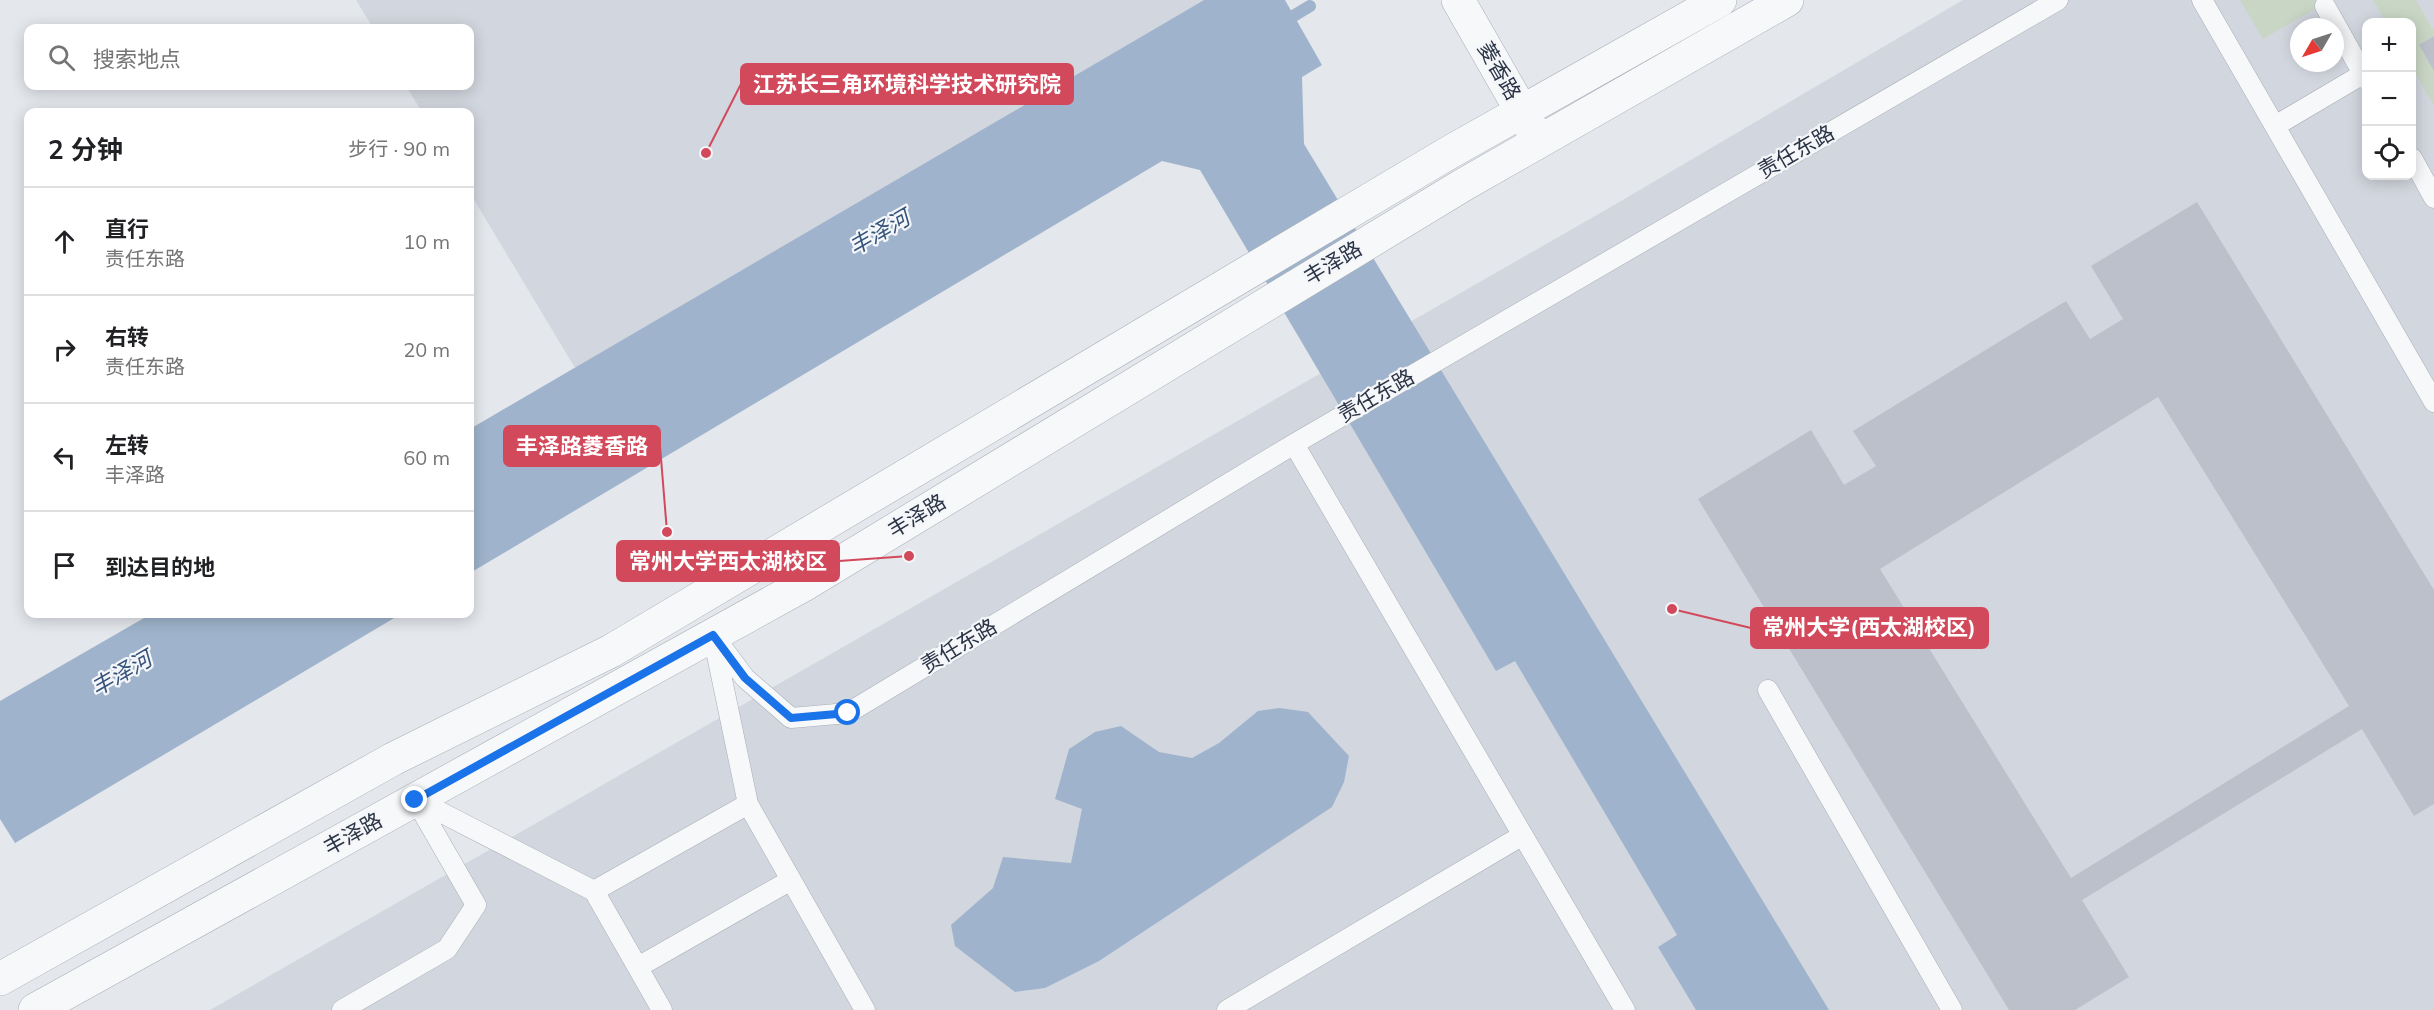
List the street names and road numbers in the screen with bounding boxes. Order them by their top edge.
street label: 菱香路 [1473,37,1527,104]
street label: 责任东路 [1753,119,1838,183]
street label: 丰泽路 [1299,235,1366,290]
street label: 责任东路 [1333,363,1418,427]
street label: 丰泽路 [883,488,950,543]
street label: 责任东路 [916,612,1001,678]
street label: 丰泽路 [319,806,386,860]

